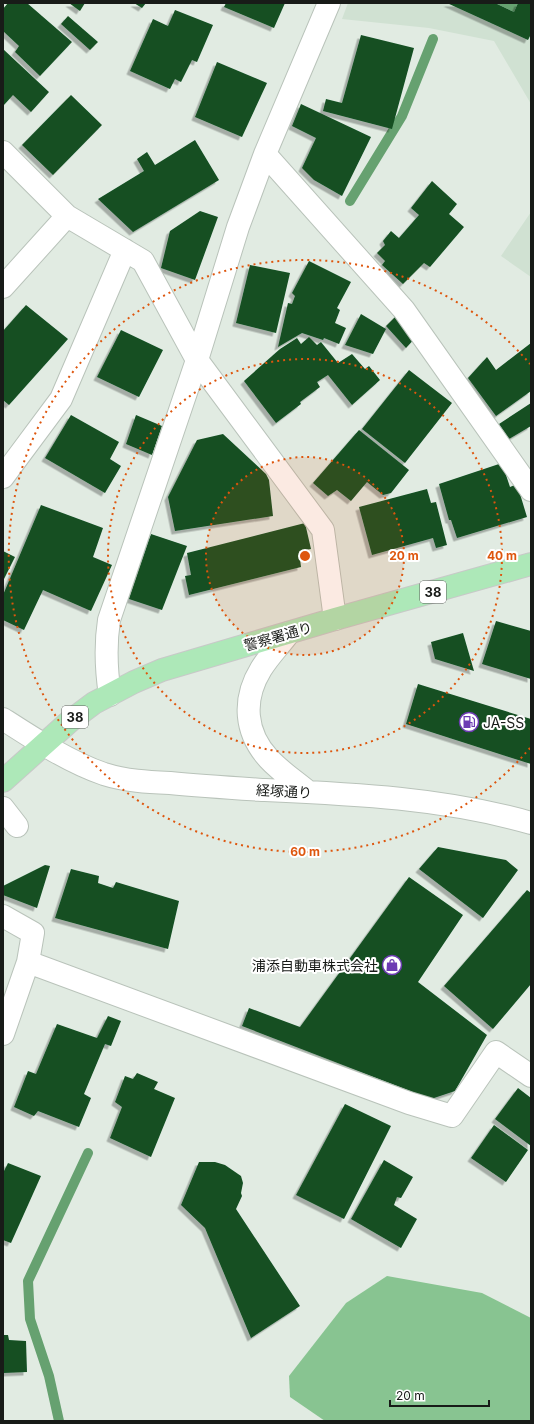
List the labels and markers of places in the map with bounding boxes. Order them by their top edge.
centre of rings [298,549,312,563]
fuel station icon: JA-SS [458,711,480,733]
place label: JA-SS [483,714,524,731]
shop icon: 浦添自動車株式会社 [381,954,403,976]
place label: 浦添自動車株式会社 [252,957,378,974]

